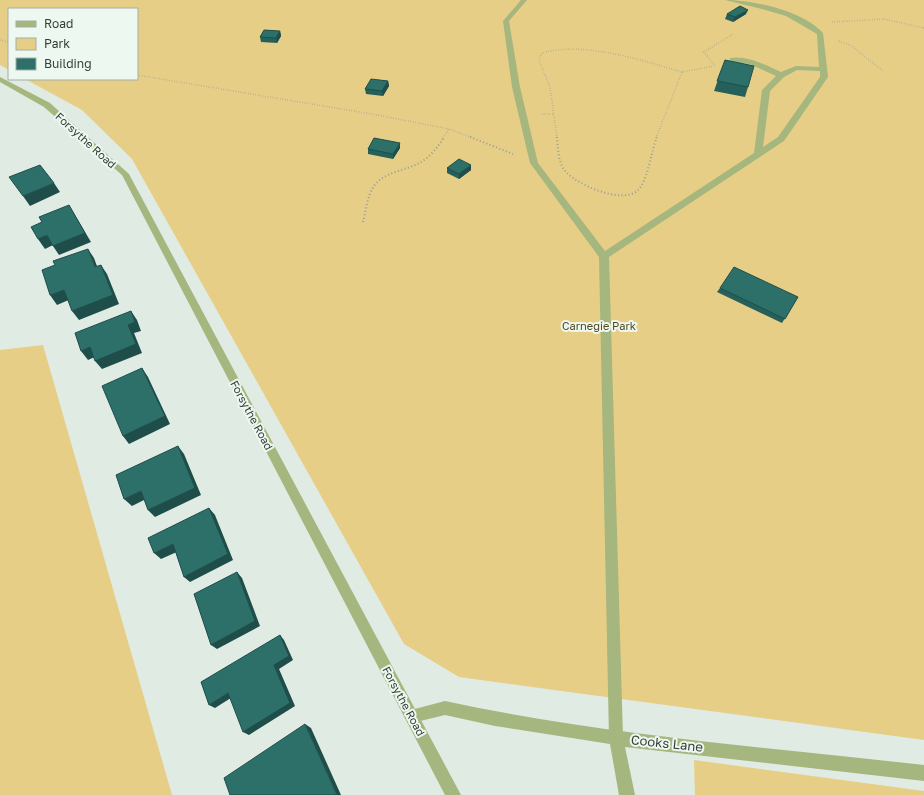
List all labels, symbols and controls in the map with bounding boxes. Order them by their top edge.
legend [8,8,138,80]
text: Road [44,16,73,31]
text: Park [44,36,70,51]
text: Building [44,56,92,71]
street label: Forsythe Road [53,109,119,171]
park label: Carnegie Park [562,319,636,332]
street label: Forsythe Road [228,378,276,452]
street label: Forsythe Road [380,664,428,738]
street label: Cooks Lane [630,731,704,755]

